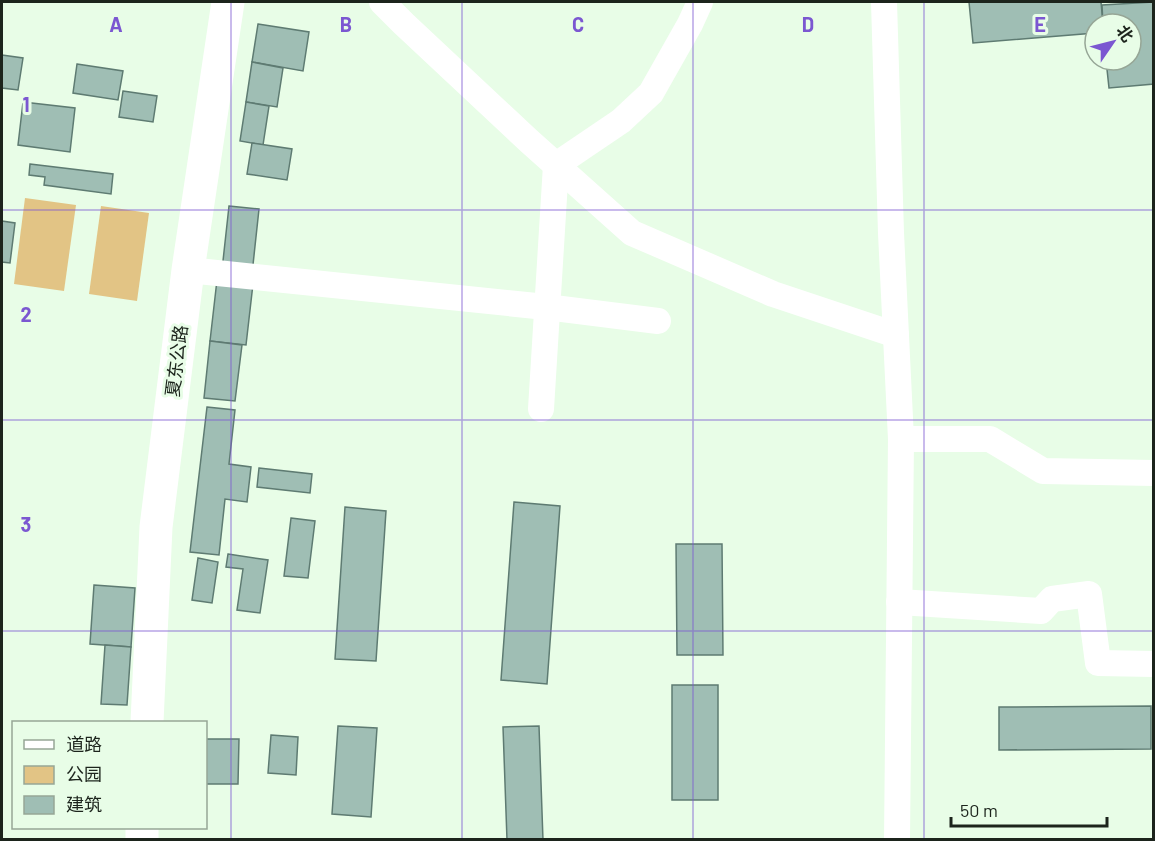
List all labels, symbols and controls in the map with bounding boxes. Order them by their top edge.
text: A [109,12,123,36]
text: B [340,12,352,36]
text: C [572,12,584,36]
text: D [802,12,814,36]
text: E [1034,12,1046,36]
north arrow [1083,12,1143,72]
text: 北 [1113,21,1138,45]
text: 1 [22,92,30,116]
text: 2 [20,302,32,326]
street label: 夏东公路 [161,324,191,398]
text: 3 [21,512,31,536]
legend [12,721,207,829]
text: 道路 [66,733,102,755]
text: 公园 [66,763,102,785]
scale bar [951,790,1107,828]
text: 建筑 [66,793,102,815]
text: 50 m [960,799,998,821]

